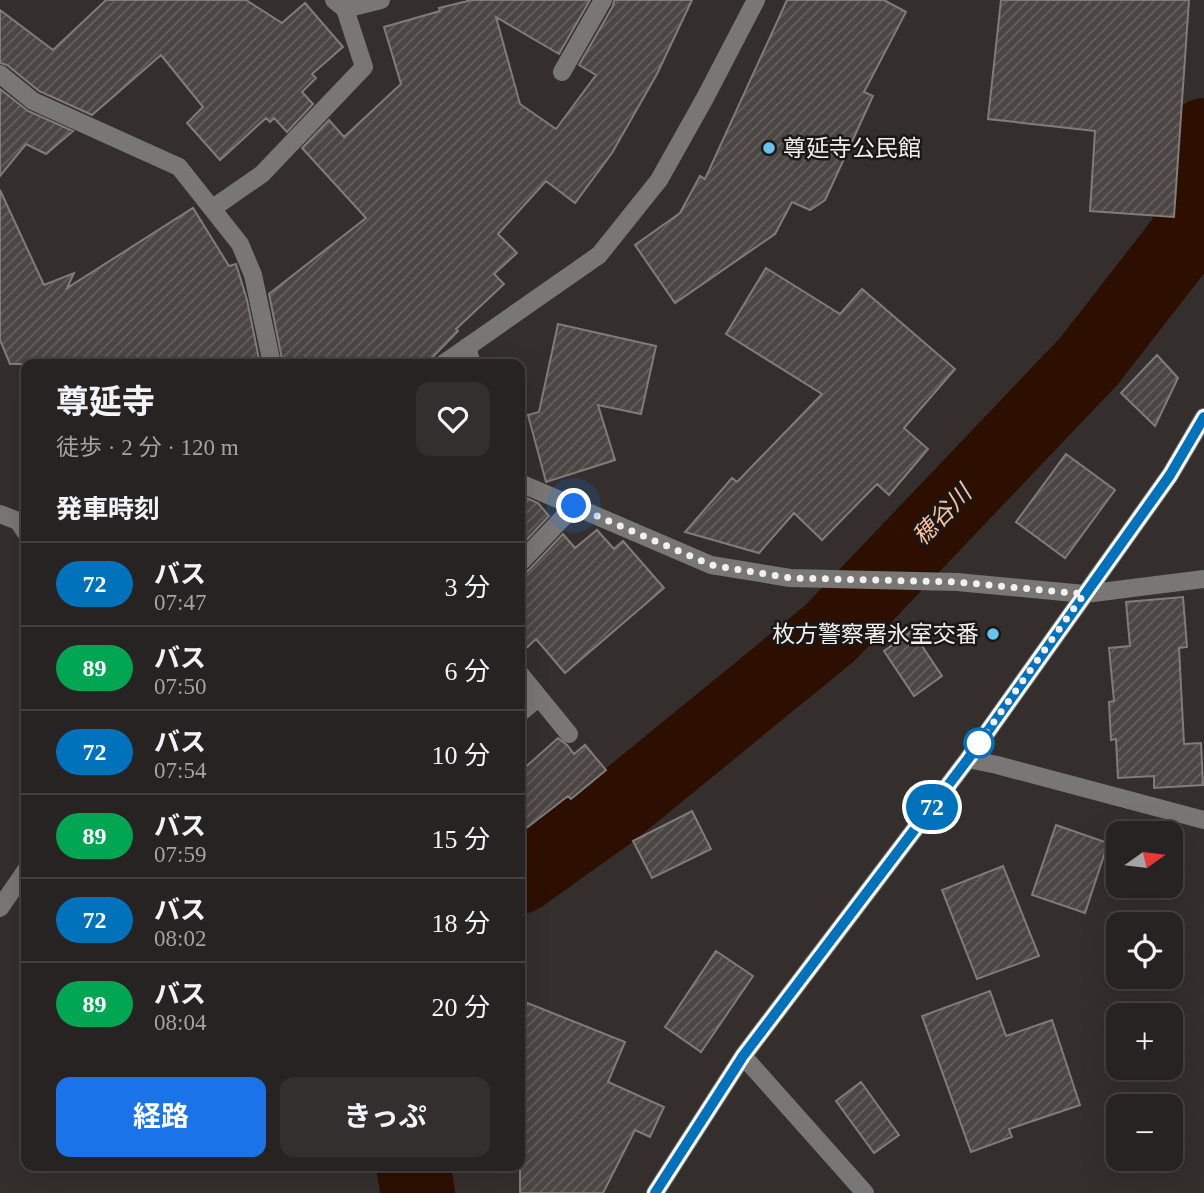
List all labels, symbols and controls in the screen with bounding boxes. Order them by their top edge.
place label: 尊延寺公民館 [783,136,921,161]
marker: 尊延寺公民館 [761,140,777,156]
button: heart [416,382,490,456]
text: 尊延寺 [56,384,155,420]
text: 徒歩 · 2 分 · 120 m [56,435,239,460]
water label: 穂谷川 [908,478,978,550]
your location [556,488,591,523]
text: 発車時刻 [56,495,160,524]
text: バス [154,560,206,589]
text: 72 [83,571,107,597]
text: 3 分 [444,573,490,602]
text: 07:47 [154,590,206,615]
place label: 枚方警察署氷室交番 [772,622,979,647]
marker: 枚方警察署氷室交番 [985,626,1001,642]
text: バス [154,644,206,673]
text: 89 [83,655,107,681]
text: 6 分 [444,657,490,686]
text: 07:50 [154,674,206,699]
text: バス [154,728,206,757]
unlabelled marker [964,728,994,758]
text: 72 [83,739,107,765]
text: 10 分 [431,741,490,770]
text: 07:54 [154,758,206,783]
line badge: 72 [900,784,964,830]
text: 72 [920,794,944,820]
text: バス [154,812,206,841]
north arrow [1106,821,1183,898]
map controls [1106,821,1183,1171]
text: 89 [83,823,107,849]
text: 15 分 [431,825,490,854]
text: 07:59 [154,842,206,867]
text: バス [154,896,206,925]
text: 72 [83,907,107,933]
text: 18 分 [431,909,490,938]
button: locate [1106,912,1183,989]
text: 08:02 [154,926,206,951]
text: バス [154,980,206,1009]
text: 89 [83,991,107,1017]
text: 20 分 [431,993,490,1022]
button: + [1106,1003,1183,1080]
text: 08:04 [154,1010,206,1035]
button: 経路 [56,1077,266,1157]
button: きっぷ [280,1077,490,1157]
button: − [1106,1094,1183,1171]

